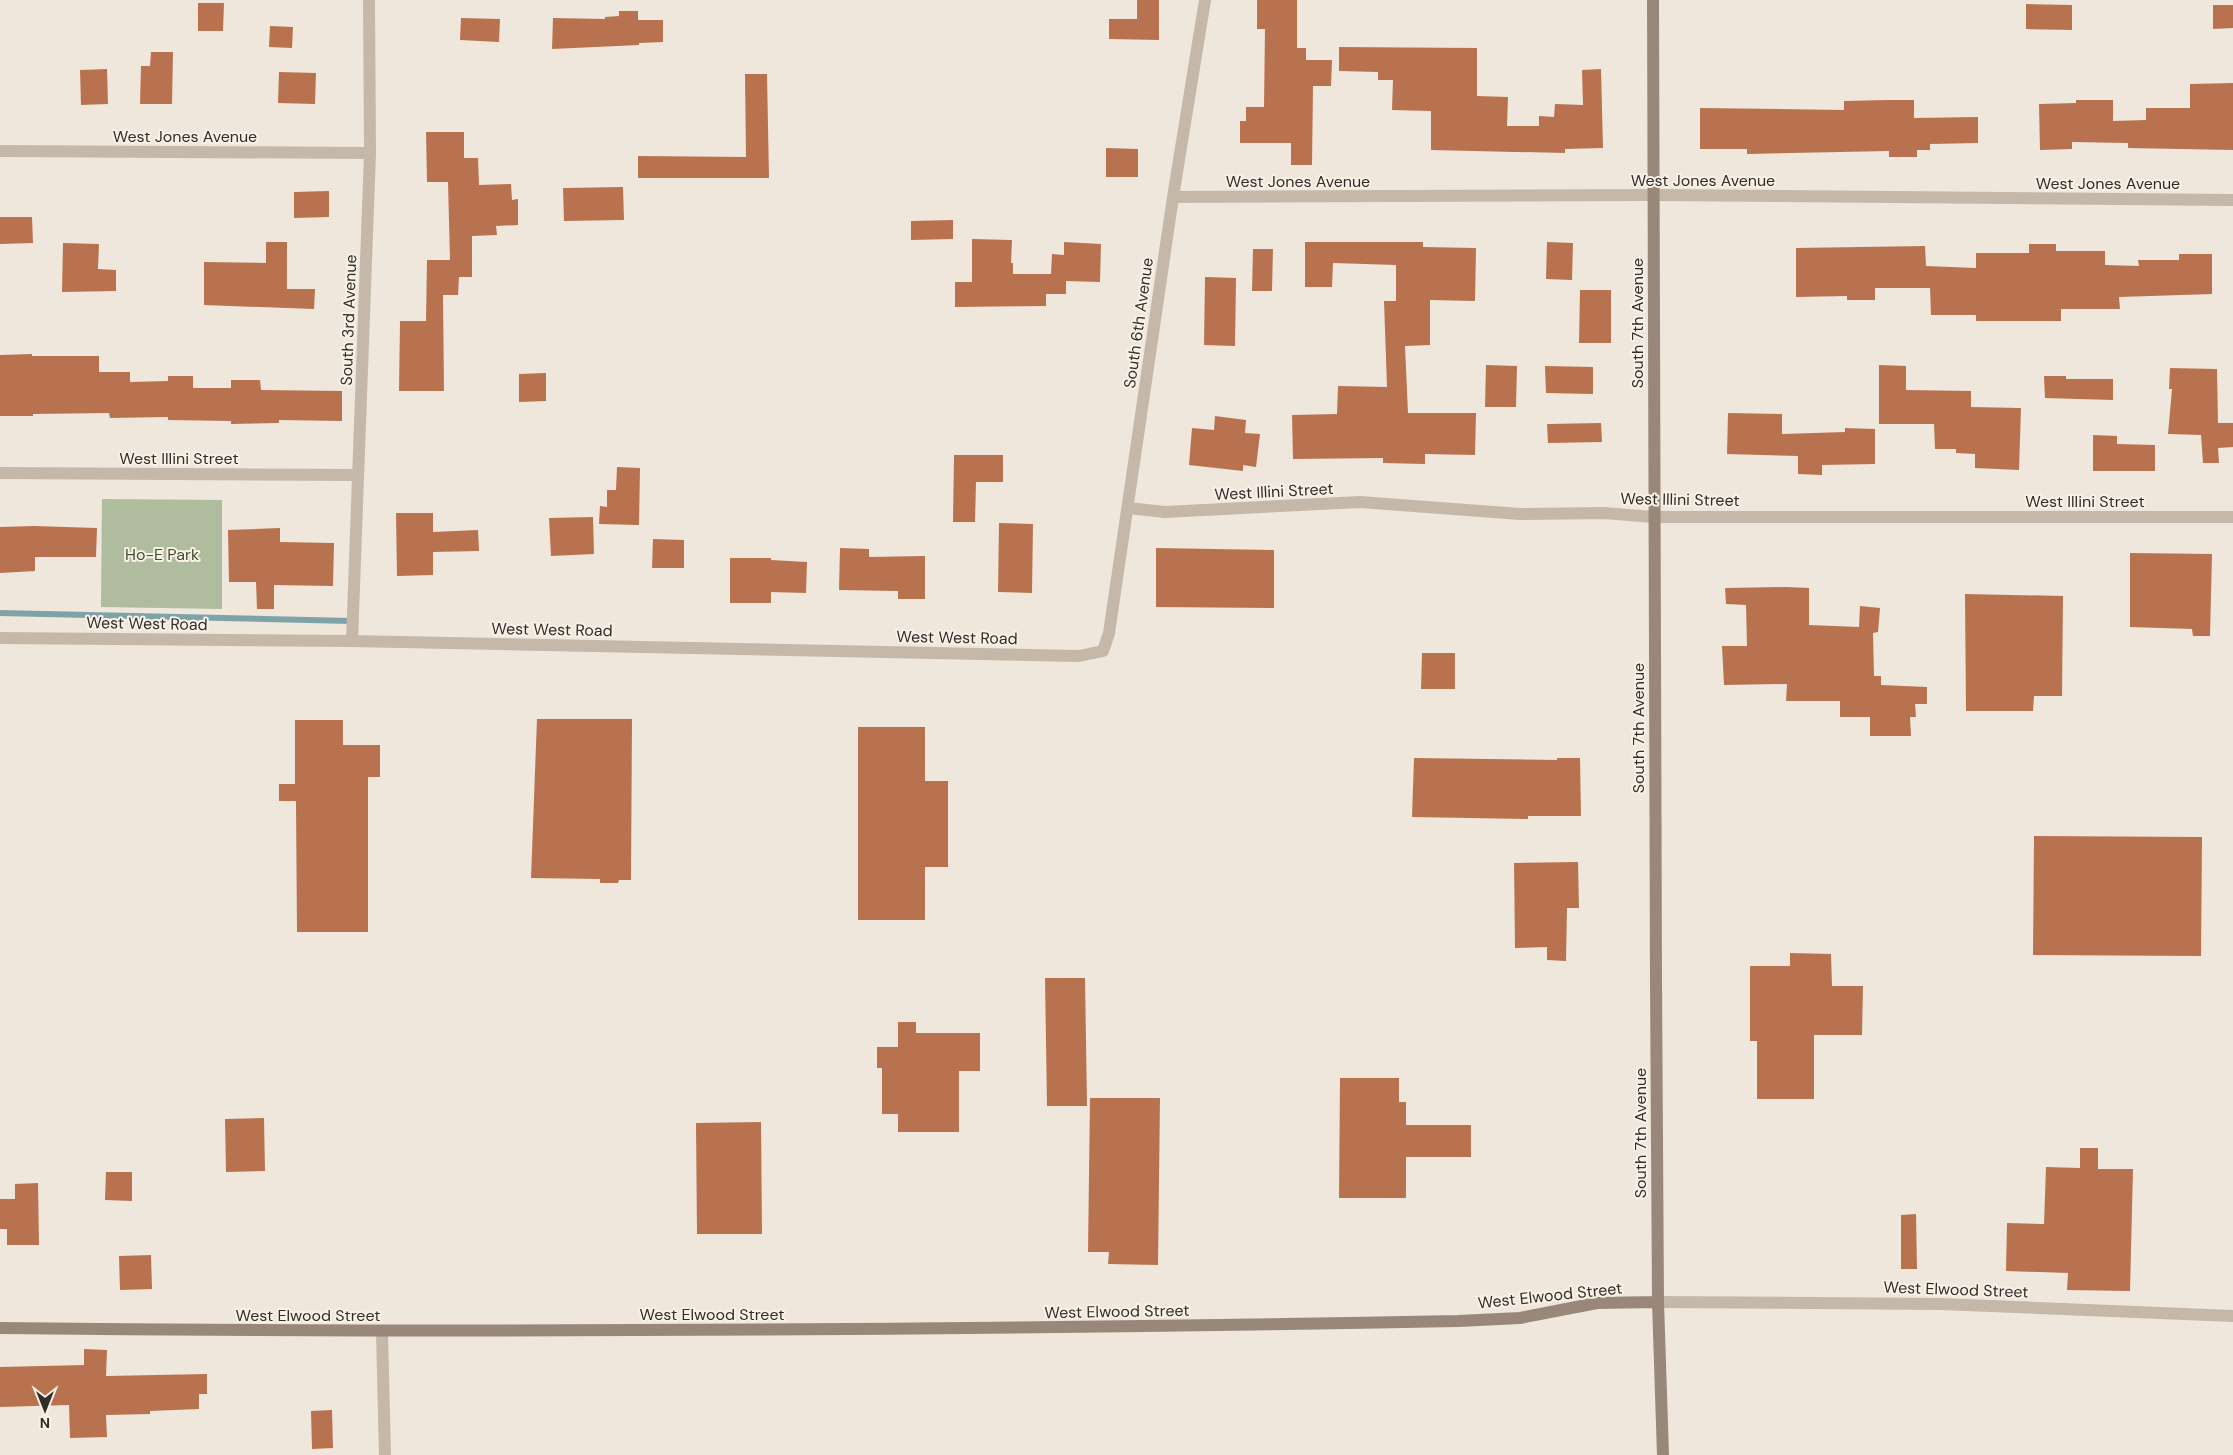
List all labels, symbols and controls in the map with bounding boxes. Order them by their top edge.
street label: West Jones Avenue [113,126,257,147]
street label: West Jones Avenue [1631,170,1775,191]
street label: West Jones Avenue [1226,171,1370,192]
street label: West Jones Avenue [2036,173,2180,194]
street label: South 3rd Avenue [336,254,361,386]
street label: South 6th Avenue [1119,256,1158,390]
street label: South 7th Avenue [1627,258,1648,388]
street label: West Illini Street [119,448,239,469]
street label: West Illini Street [1214,478,1334,505]
street label: West Illini Street [1620,488,1740,511]
street label: West Illini Street [2025,491,2145,512]
park label: Ho-E Park [125,544,199,565]
street label: West West Road [86,612,208,635]
street label: West West Road [491,618,613,641]
street label: West West Road [896,626,1018,649]
street label: South 7th Avenue [1628,663,1649,793]
street label: South 7th Avenue [1630,1068,1651,1198]
street label: West Elwood Street [1883,1276,2029,1303]
street label: West Elwood Street [1477,1277,1623,1314]
street label: West Elwood Street [1044,1300,1190,1323]
street label: West Elwood Street [639,1304,785,1325]
street label: West Elwood Street [235,1305,381,1326]
north arrow [20,1385,70,1435]
text: N [40,1414,50,1432]

